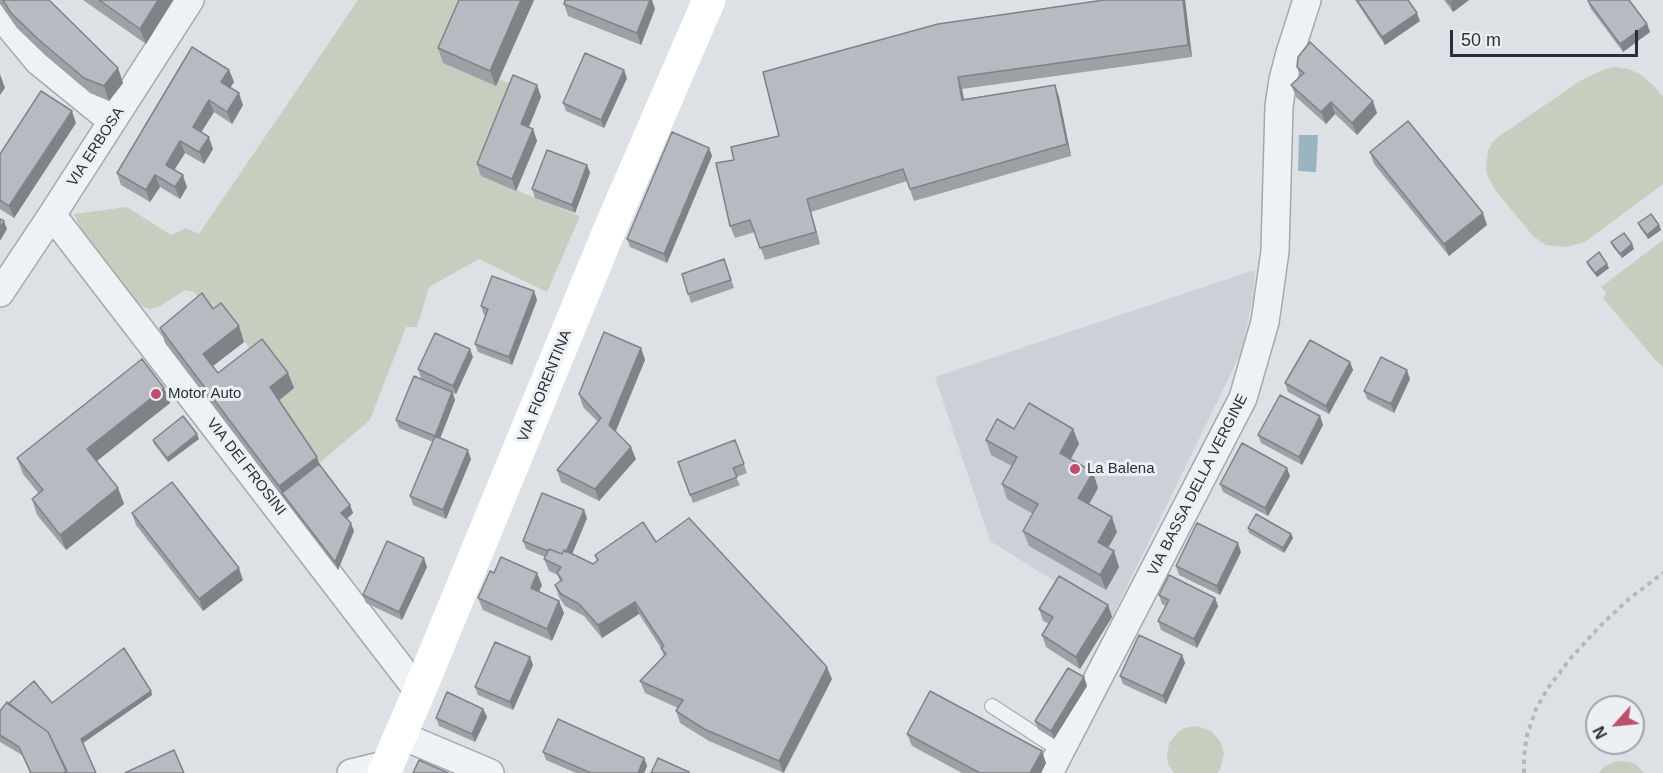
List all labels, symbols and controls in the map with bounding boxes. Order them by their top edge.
scale bar [1453,18,1640,56]
text: 50 m [1461,30,1501,50]
street label: VIA ERBOSA [64,104,128,190]
street label: VIA FIORENTINA [514,327,576,445]
place label: Motor Auto [168,385,241,403]
marker: Motor Auto [149,387,163,401]
street label: VIA BASSA DELLA VERGINE [1144,391,1252,579]
street label: VIA DEI FROSINI [202,415,290,519]
place label: La Balena [1087,460,1155,478]
marker: La Balena [1068,462,1082,476]
north arrow [1585,695,1645,755]
text: N [1590,723,1610,742]

